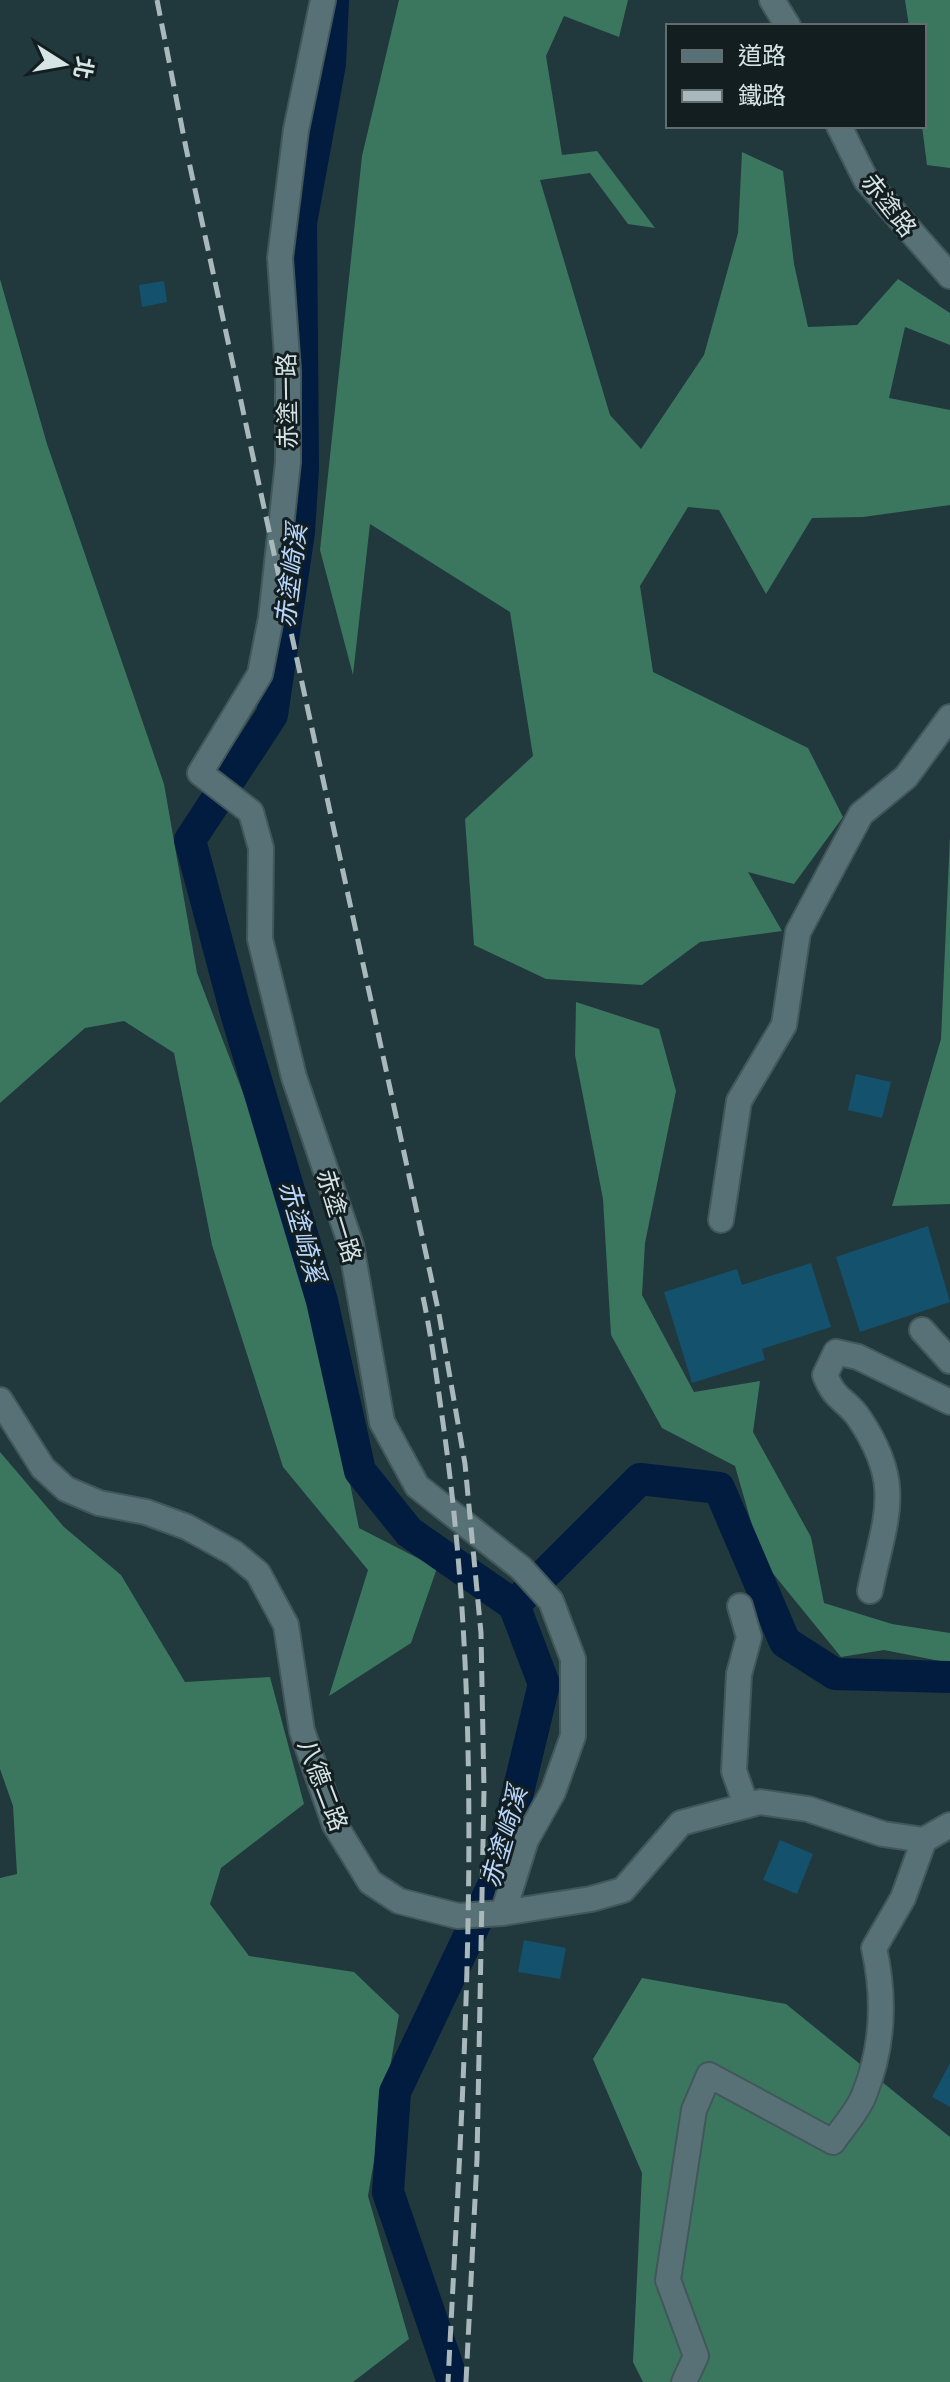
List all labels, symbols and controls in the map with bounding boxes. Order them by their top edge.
north arrow [24,24,104,104]
legend [666,24,926,128]
text: 道路 [738,40,786,71]
text: 北 [68,54,99,81]
text: 鐵路 [738,80,786,111]
street label: 赤塗路 [855,167,923,243]
street label: 赤塗一路 [271,353,303,449]
water label: 赤塗崎溪 [268,518,315,630]
street label: 赤塗一路 [310,1166,368,1266]
water label: 赤塗崎溪 [271,1176,334,1290]
street label: 八德二路 [291,1735,355,1835]
water label: 赤塗崎溪 [473,1778,536,1892]

